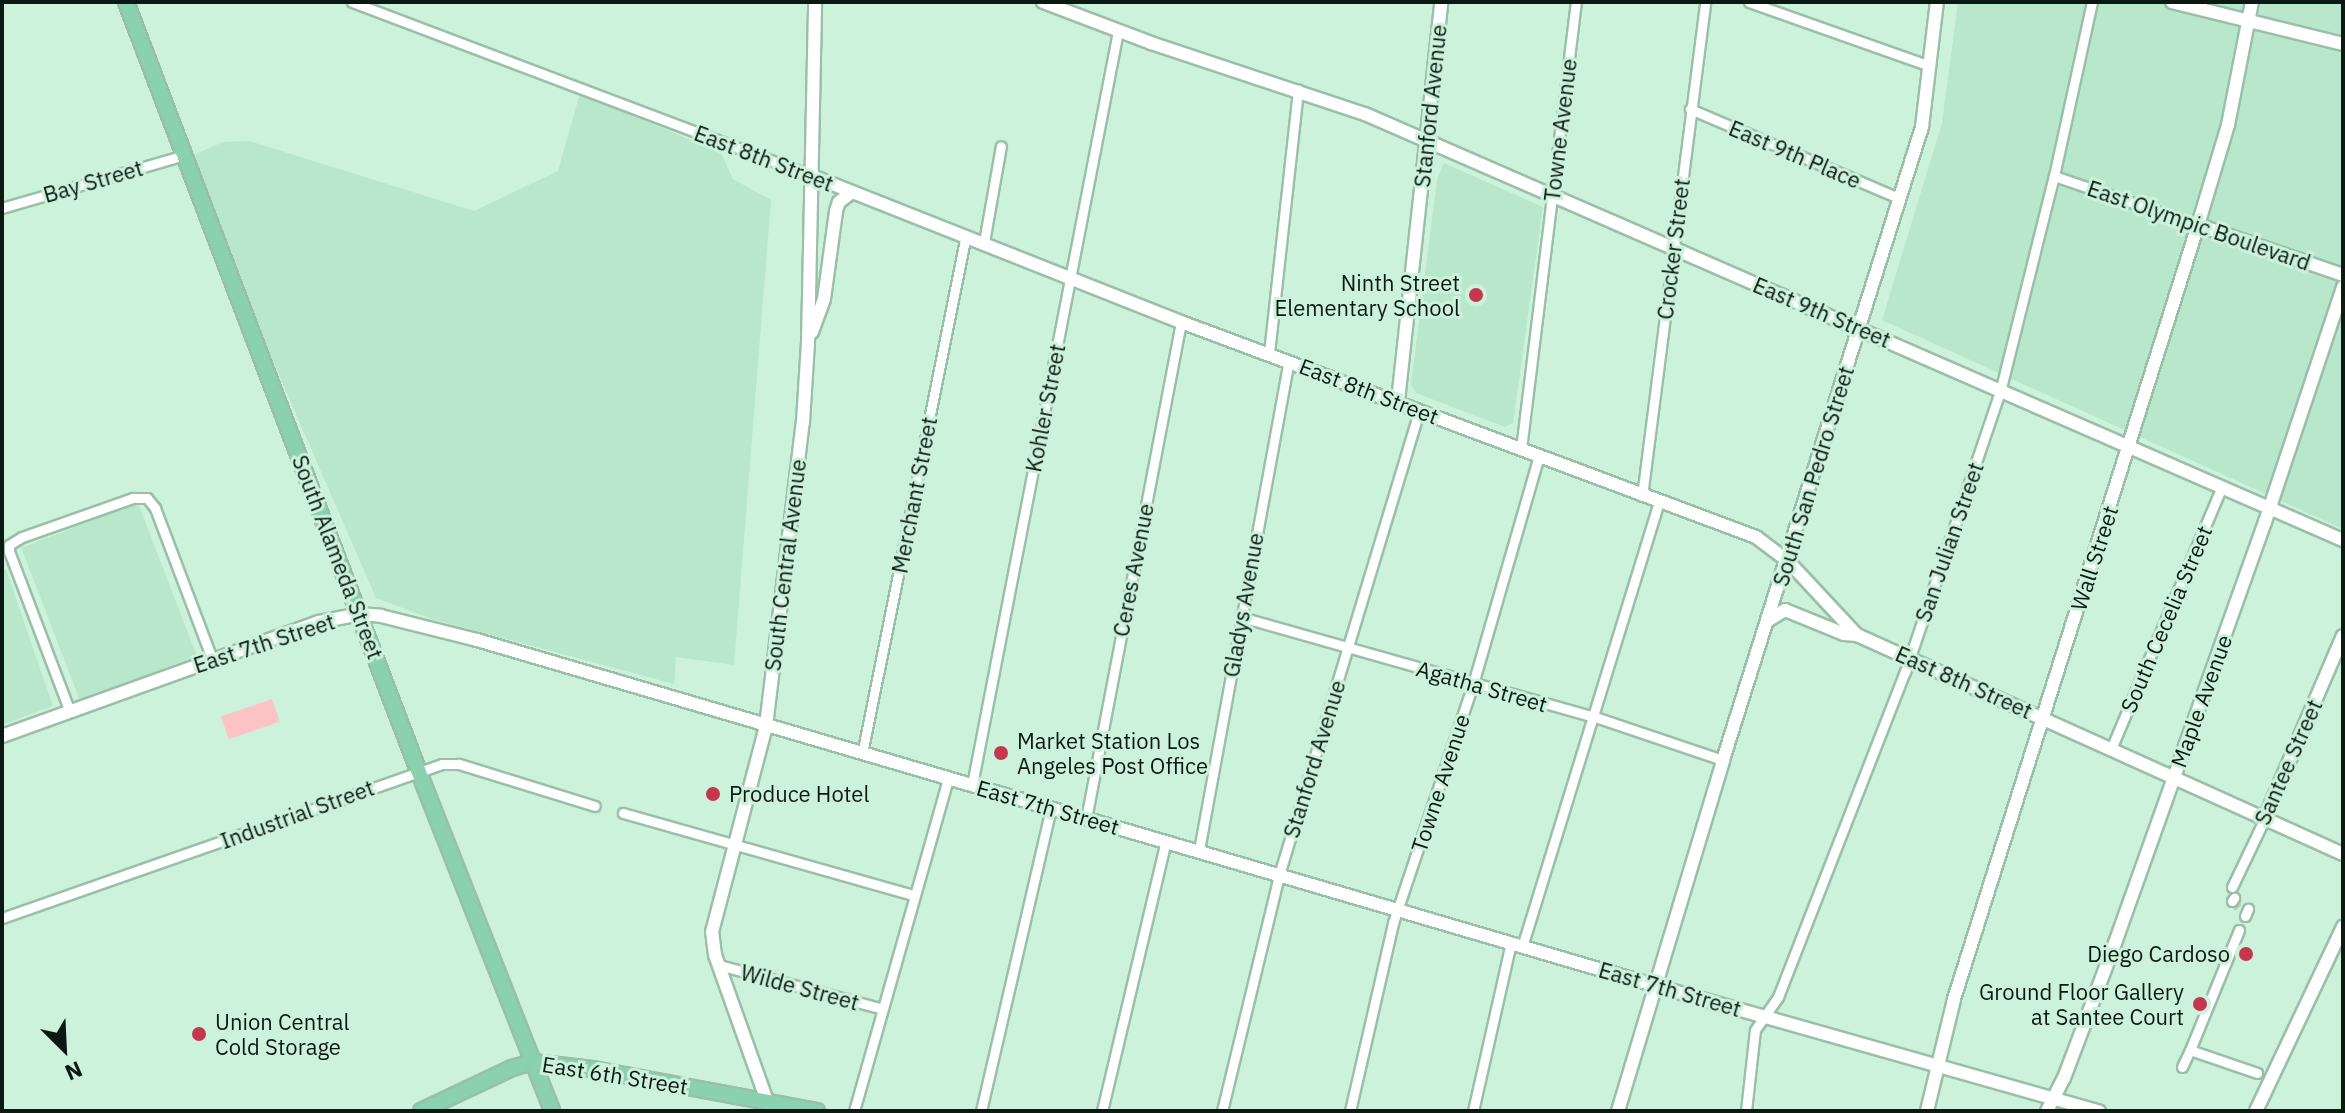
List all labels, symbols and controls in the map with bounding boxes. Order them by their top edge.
street label: Stanford Avenue [1408,23,1452,189]
street label: Towne Avenue [1538,57,1582,203]
street label: East 9th Place [1725,114,1865,194]
street label: East 8th Street [691,119,837,197]
street label: Bay Street [40,154,146,208]
street label: East Olympic Boulevard [2084,174,2314,276]
street label: Crocker Street [1651,177,1695,321]
place label: Ninth Street Elementary School [1274,269,1460,320]
street label: East 9th Street [1749,271,1895,353]
marker: Ninth Street Elementary School [1467,286,1485,304]
street label: Kohler Street [1020,342,1070,474]
street label: East 8th Street [1296,352,1442,430]
street label: South San Pedro Street [1767,363,1859,589]
street label: Merchant Street [886,414,942,576]
street label: South Alameda Street [287,451,389,663]
street label: South Central Avenue [759,458,811,672]
street label: San Julian Street [1909,459,1989,625]
street label: Ceres Avenue [1107,501,1159,639]
street label: Wall Street [2065,502,2123,614]
street label: South Cecelia Street [2115,522,2217,716]
street label: Gladys Avenue [1217,531,1269,679]
street label: East 7th Street [190,608,338,678]
street label: Maple Avenue [2165,631,2237,771]
street label: East 8th Street [1891,640,2037,724]
street label: Agatha Street [1414,655,1550,717]
street label: Stanford Avenue [1277,677,1351,841]
street label: Santee Street [2249,695,2327,829]
street label: Towne Avenue [1405,711,1475,855]
place label: Market Station Los Angeles Post Office [1017,727,1208,778]
marker: Market Station Los Angeles Post Office [992,744,1010,762]
street label: Industrial Street [217,774,377,854]
street label: East 7th Street [974,774,1122,840]
place label: Produce Hotel [729,781,869,807]
marker: Produce Hotel [704,785,722,803]
place label: Diego Cardoso [2087,941,2230,967]
marker: Diego Cardoso [2237,945,2255,963]
street label: East 7th Street [1596,956,1744,1022]
street label: Wilde Street [738,959,862,1015]
place label: Ground Floor Gallery at Santee Court [1979,978,2184,1030]
marker: Ground Floor Gallery at Santee Court [2191,995,2209,1013]
place label: Union Central Cold Storage [215,1008,350,1060]
north arrow [24,1009,104,1089]
marker: Union Central Cold Storage [190,1025,208,1043]
street label: East 6th Street [540,1050,690,1100]
text: N [61,1055,87,1088]

